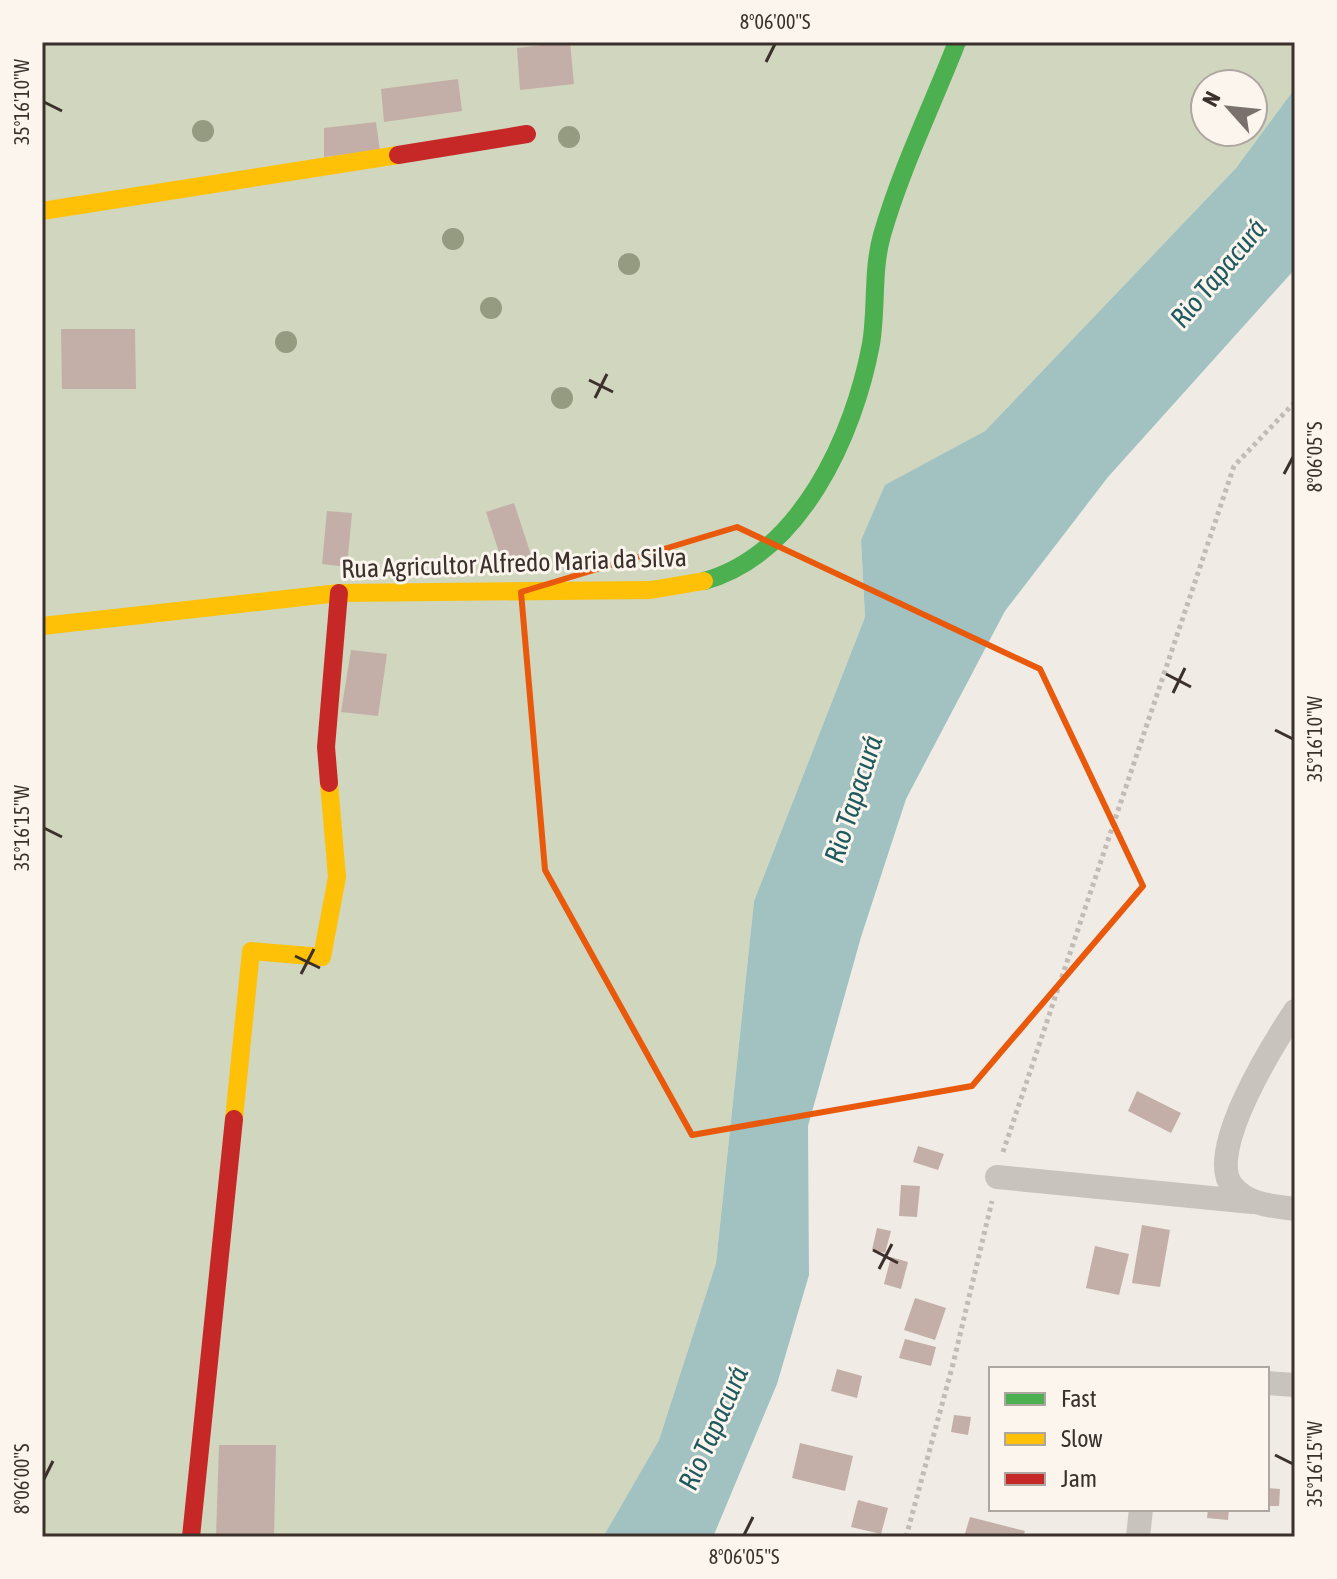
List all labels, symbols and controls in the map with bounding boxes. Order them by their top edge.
text: 8°06'00"S [740,10,810,33]
text: 35°16'10"W [10,58,33,145]
north arrow [1189,68,1269,148]
text: N [1197,87,1226,111]
water label: Rio Tapacurá [1163,212,1273,334]
text: 8°06'05"S [1303,422,1326,492]
street label: Rua Agricultor Alfredo Maria da Silva [341,542,687,584]
text: 35°16'10"W [1303,695,1326,782]
water label: Rio Tapacurá [817,731,889,867]
text: 35°16'15"W [10,784,33,871]
water label: Rio Tapacurá [672,1361,754,1495]
legend [989,1367,1269,1511]
text: Fast [1061,1385,1097,1412]
text: 35°16'15"W [1303,1420,1326,1507]
text: Slow [1061,1425,1103,1452]
text: 8°06'00"S [10,1444,33,1514]
text: Jam [1061,1465,1097,1492]
text: 8°06'05"S [709,1545,779,1568]

